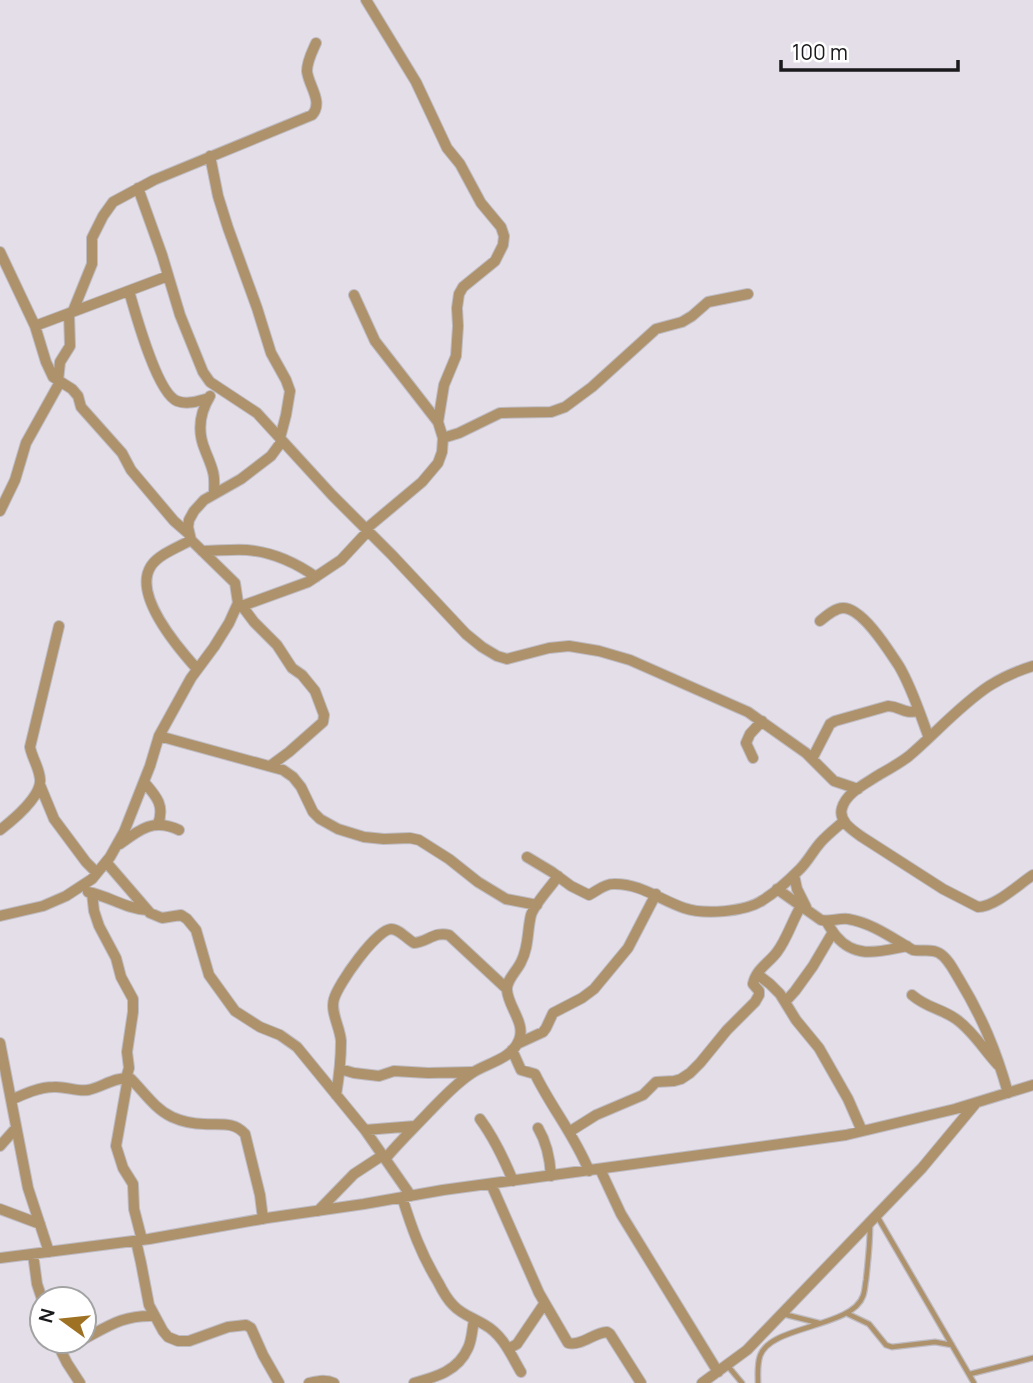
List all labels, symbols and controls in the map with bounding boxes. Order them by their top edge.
scale bar [781,28,958,72]
text: 100 m [792,38,848,66]
north arrow [28,1285,98,1355]
text: N [32,1306,61,1326]

